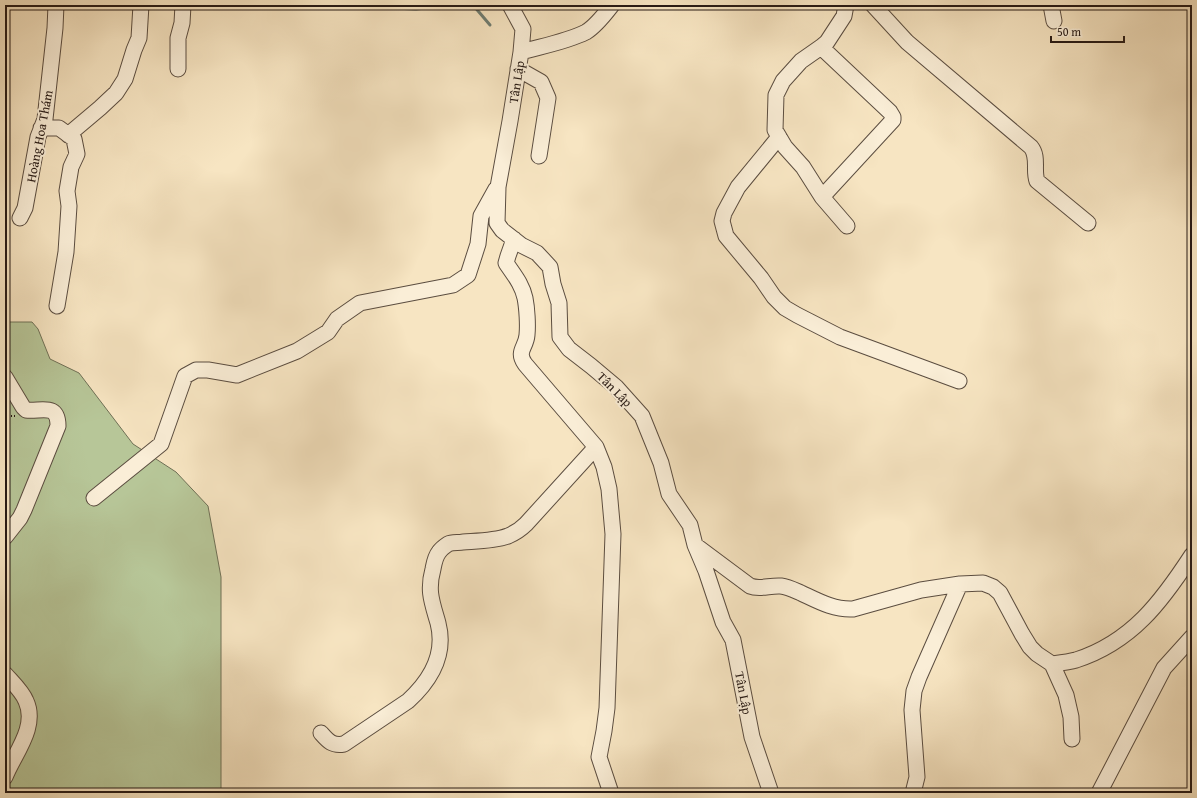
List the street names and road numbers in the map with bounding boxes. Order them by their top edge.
street label: Tân Lập [504,59,529,105]
street label: Hoàng Hoa Thám [21,88,58,184]
street label: Tân Lập [593,367,637,411]
street label: Tân Lập [730,670,757,716]

